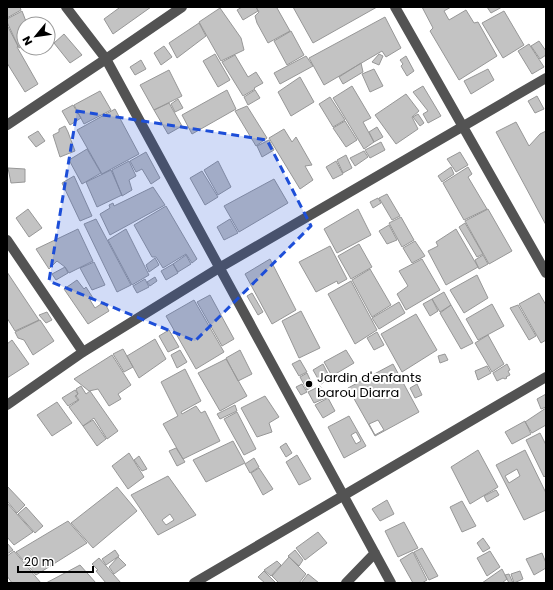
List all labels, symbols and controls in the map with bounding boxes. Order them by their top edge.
north arrow [16,16,56,56]
text: N [18,33,36,48]
place label: Jardin d'enfants barou Diarra [317,368,422,402]
marker: Jardin d'enfants barou Diarra [304,379,314,389]
scale bar [18,548,93,574]
text: 20 m [24,553,54,570]

